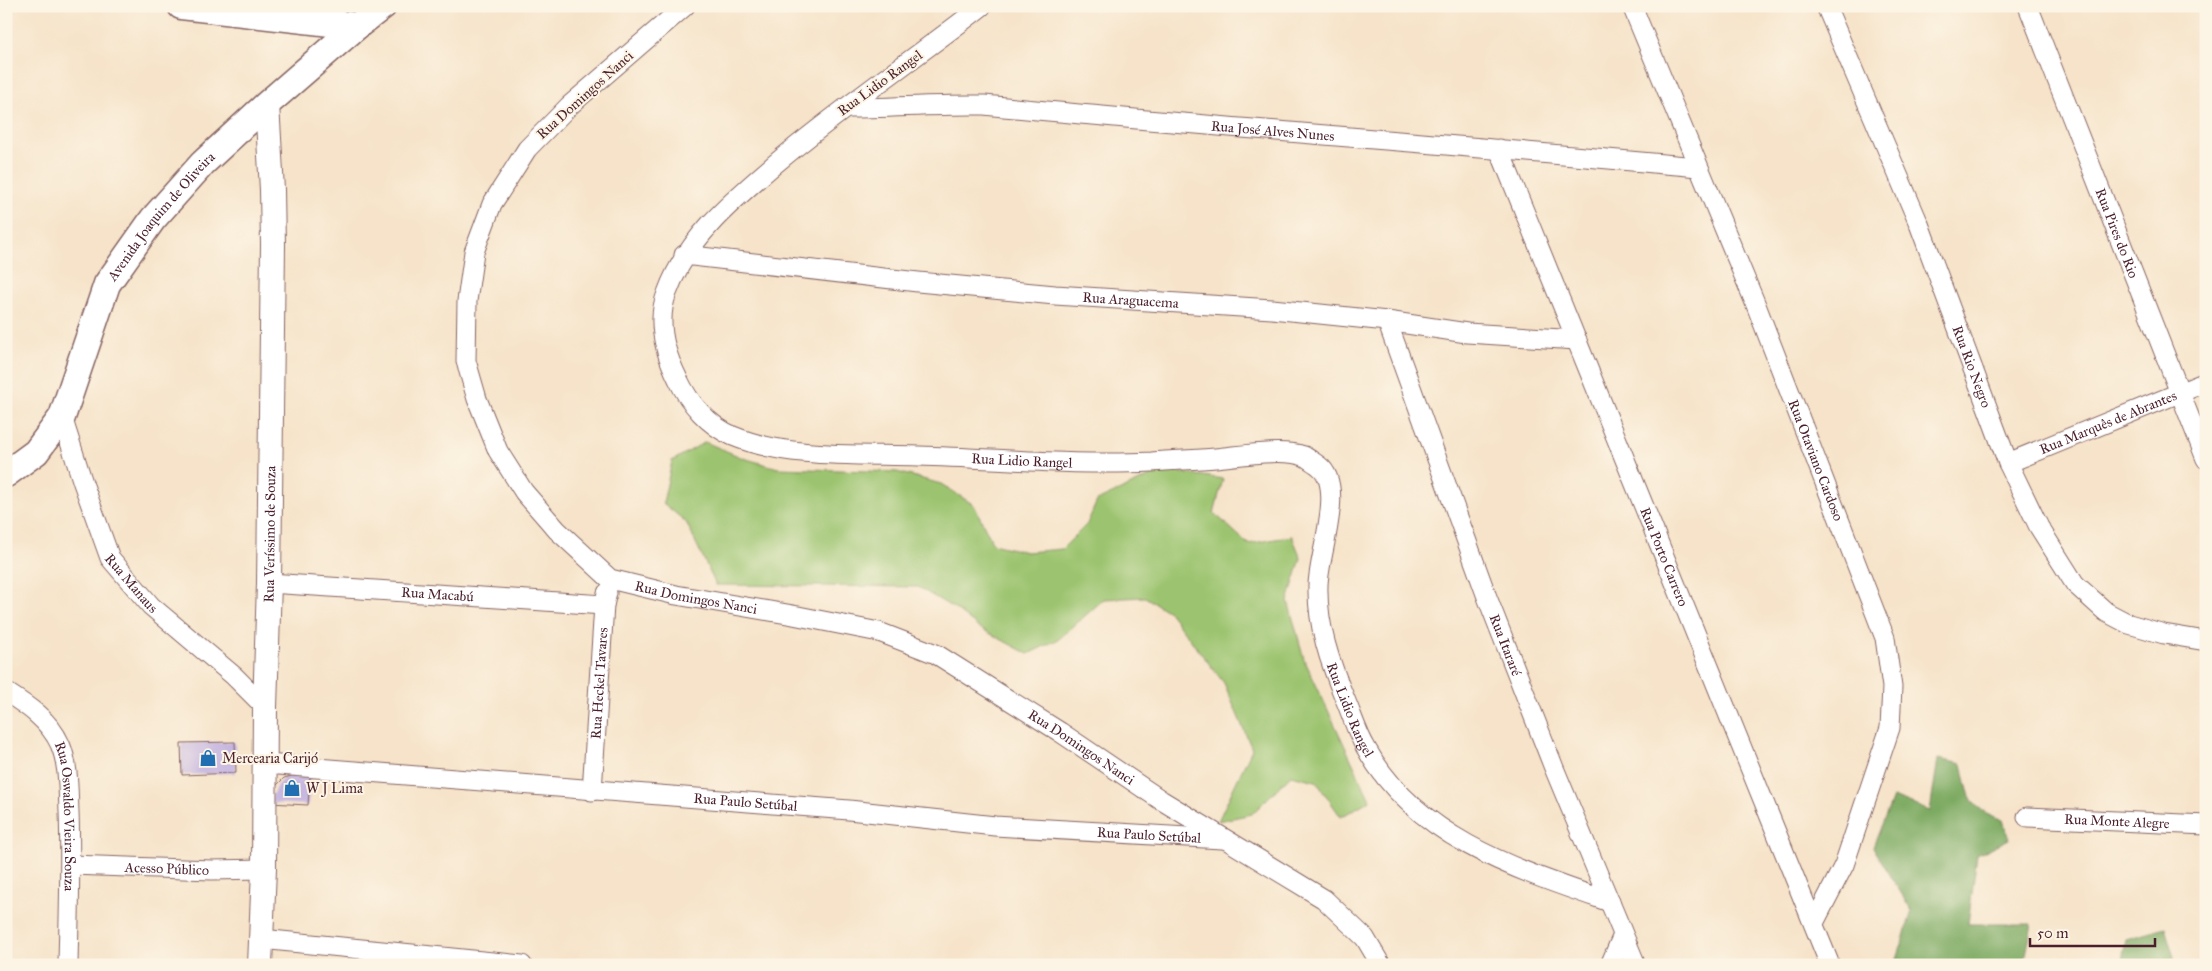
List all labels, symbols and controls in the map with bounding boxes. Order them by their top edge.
street label: Rua Lidio Rangel [834,46,926,119]
street label: Rua Domingos Nanci [533,47,637,143]
street label: Rua José Alves Nunes [1210,117,1335,144]
street label: Avenida Joaquim de Oliveira [103,148,218,285]
street label: Rua Pires do Rio [2092,186,2143,280]
street label: Rua Araguacema [1082,288,1179,311]
street label: Rua Rio Negro [1949,323,1995,410]
street label: Rua Marquês de Abrantes [2037,386,2179,458]
street label: Rua Otaviano Cardoso [1785,397,1847,523]
street label: Rua Lidio Rangel [971,450,1073,471]
street label: Rua Veríssimo de Souza [260,466,279,603]
street label: Rua Porto Carrero [1637,505,1692,609]
street label: Rua Manaus [101,550,161,616]
street label: Rua Domingos Nanci [633,577,759,617]
street label: Rua Macabú [401,583,475,605]
street label: Rua Itararé [1486,612,1526,678]
street label: Rua Heckel Tavares [587,627,611,740]
street label: Rua Lidio Rangel [1323,660,1378,760]
street label: Rua Domingos Nanci [1025,706,1138,788]
street label: Rua Oswaldo Vieira Souza [51,739,78,891]
shop icon: Mercearia Carijó [198,748,218,768]
place label: Mercearia Carijó [222,750,318,767]
shop icon: W J Lima [282,778,302,798]
place label: W J Lima [306,780,363,798]
street label: Rua Paulo Setúbal [693,789,798,814]
street label: Rua Monte Alegre [2064,810,2170,832]
street label: Rua Paulo Setúbal [1097,823,1202,846]
street label: Acesso Público [123,858,209,878]
scale bar [2030,916,2154,948]
text: 50 m [2037,924,2069,942]

